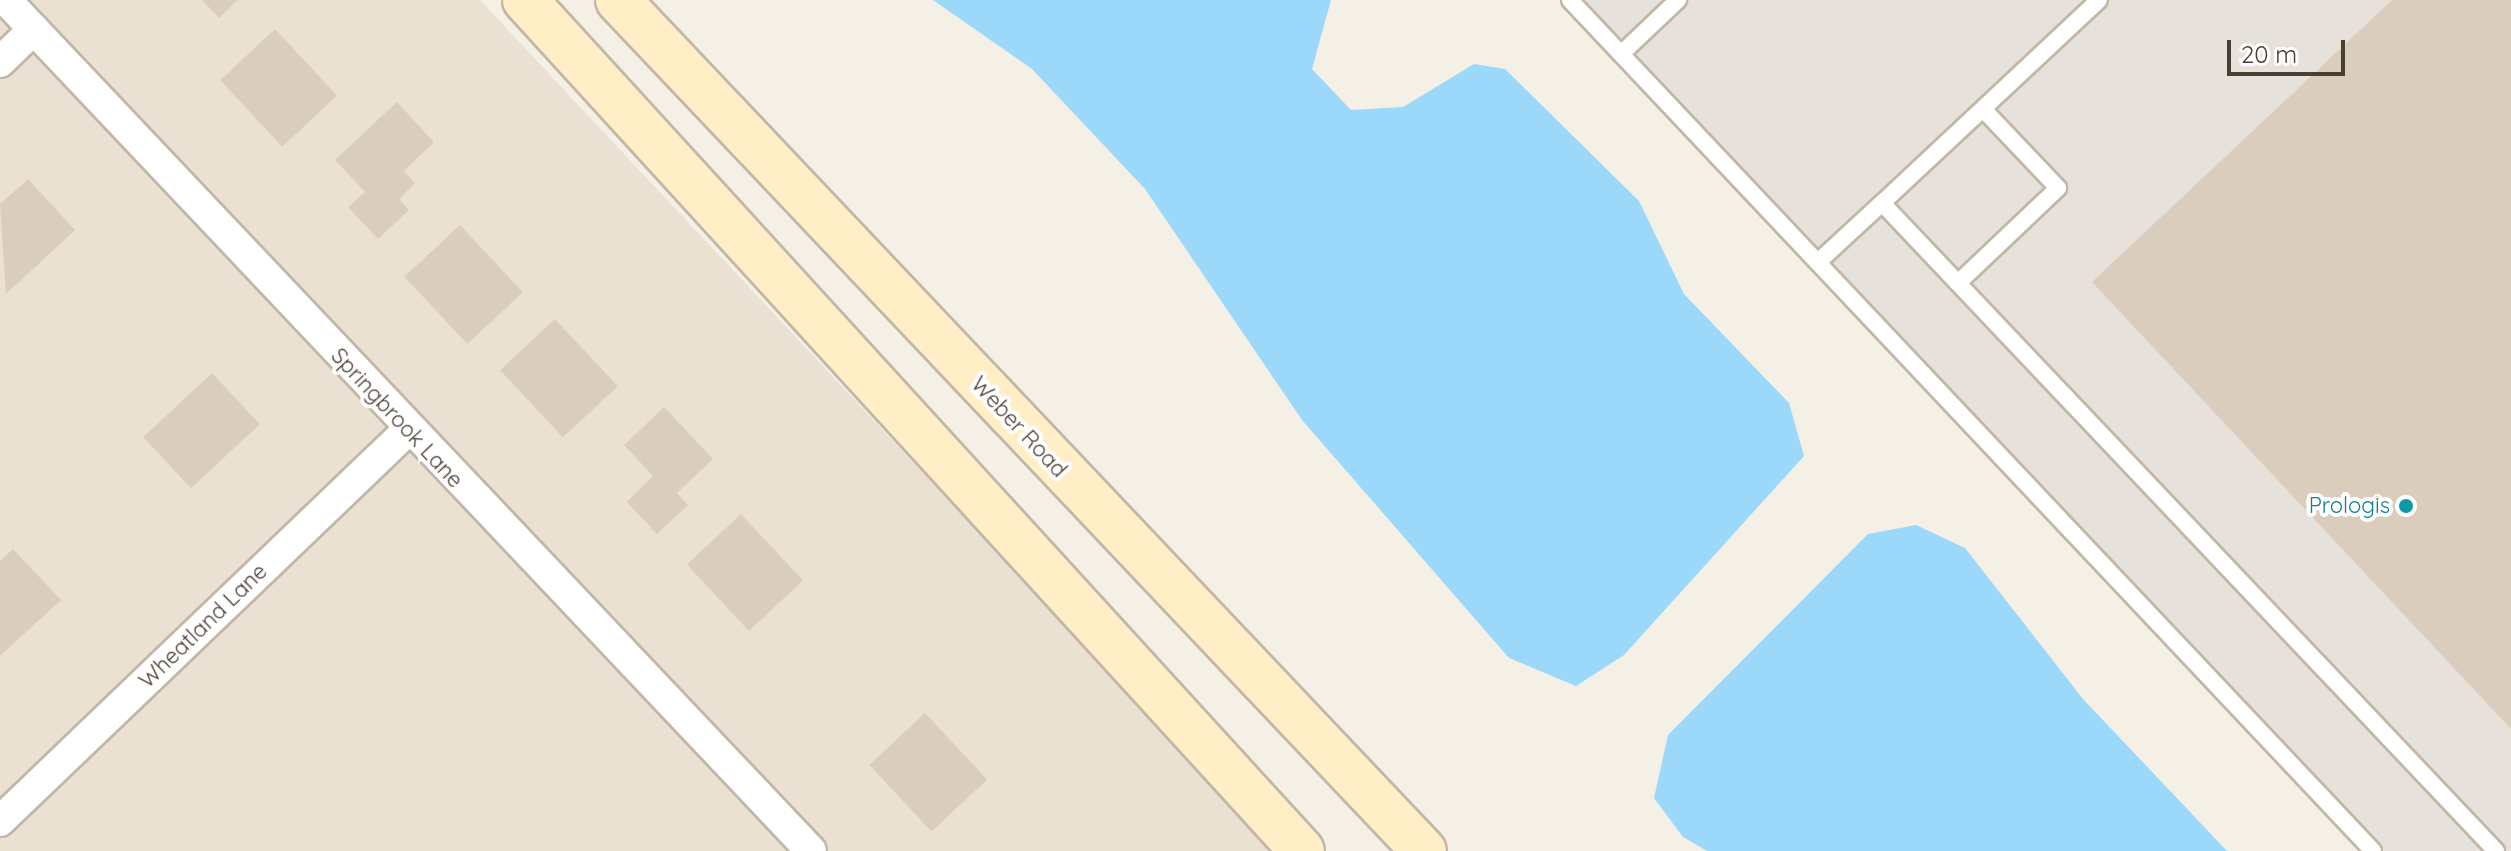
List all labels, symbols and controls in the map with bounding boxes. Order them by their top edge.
scale bar [2231,24,2349,74]
text: 20 m [2241,39,2297,69]
street label: Springbrook Lane [326,343,468,493]
street label: Weber Road [966,371,1072,483]
place label: Prologis [2309,493,2390,519]
marker: Prologis [2397,497,2415,515]
street label: Wheatland Lane [134,558,272,694]

